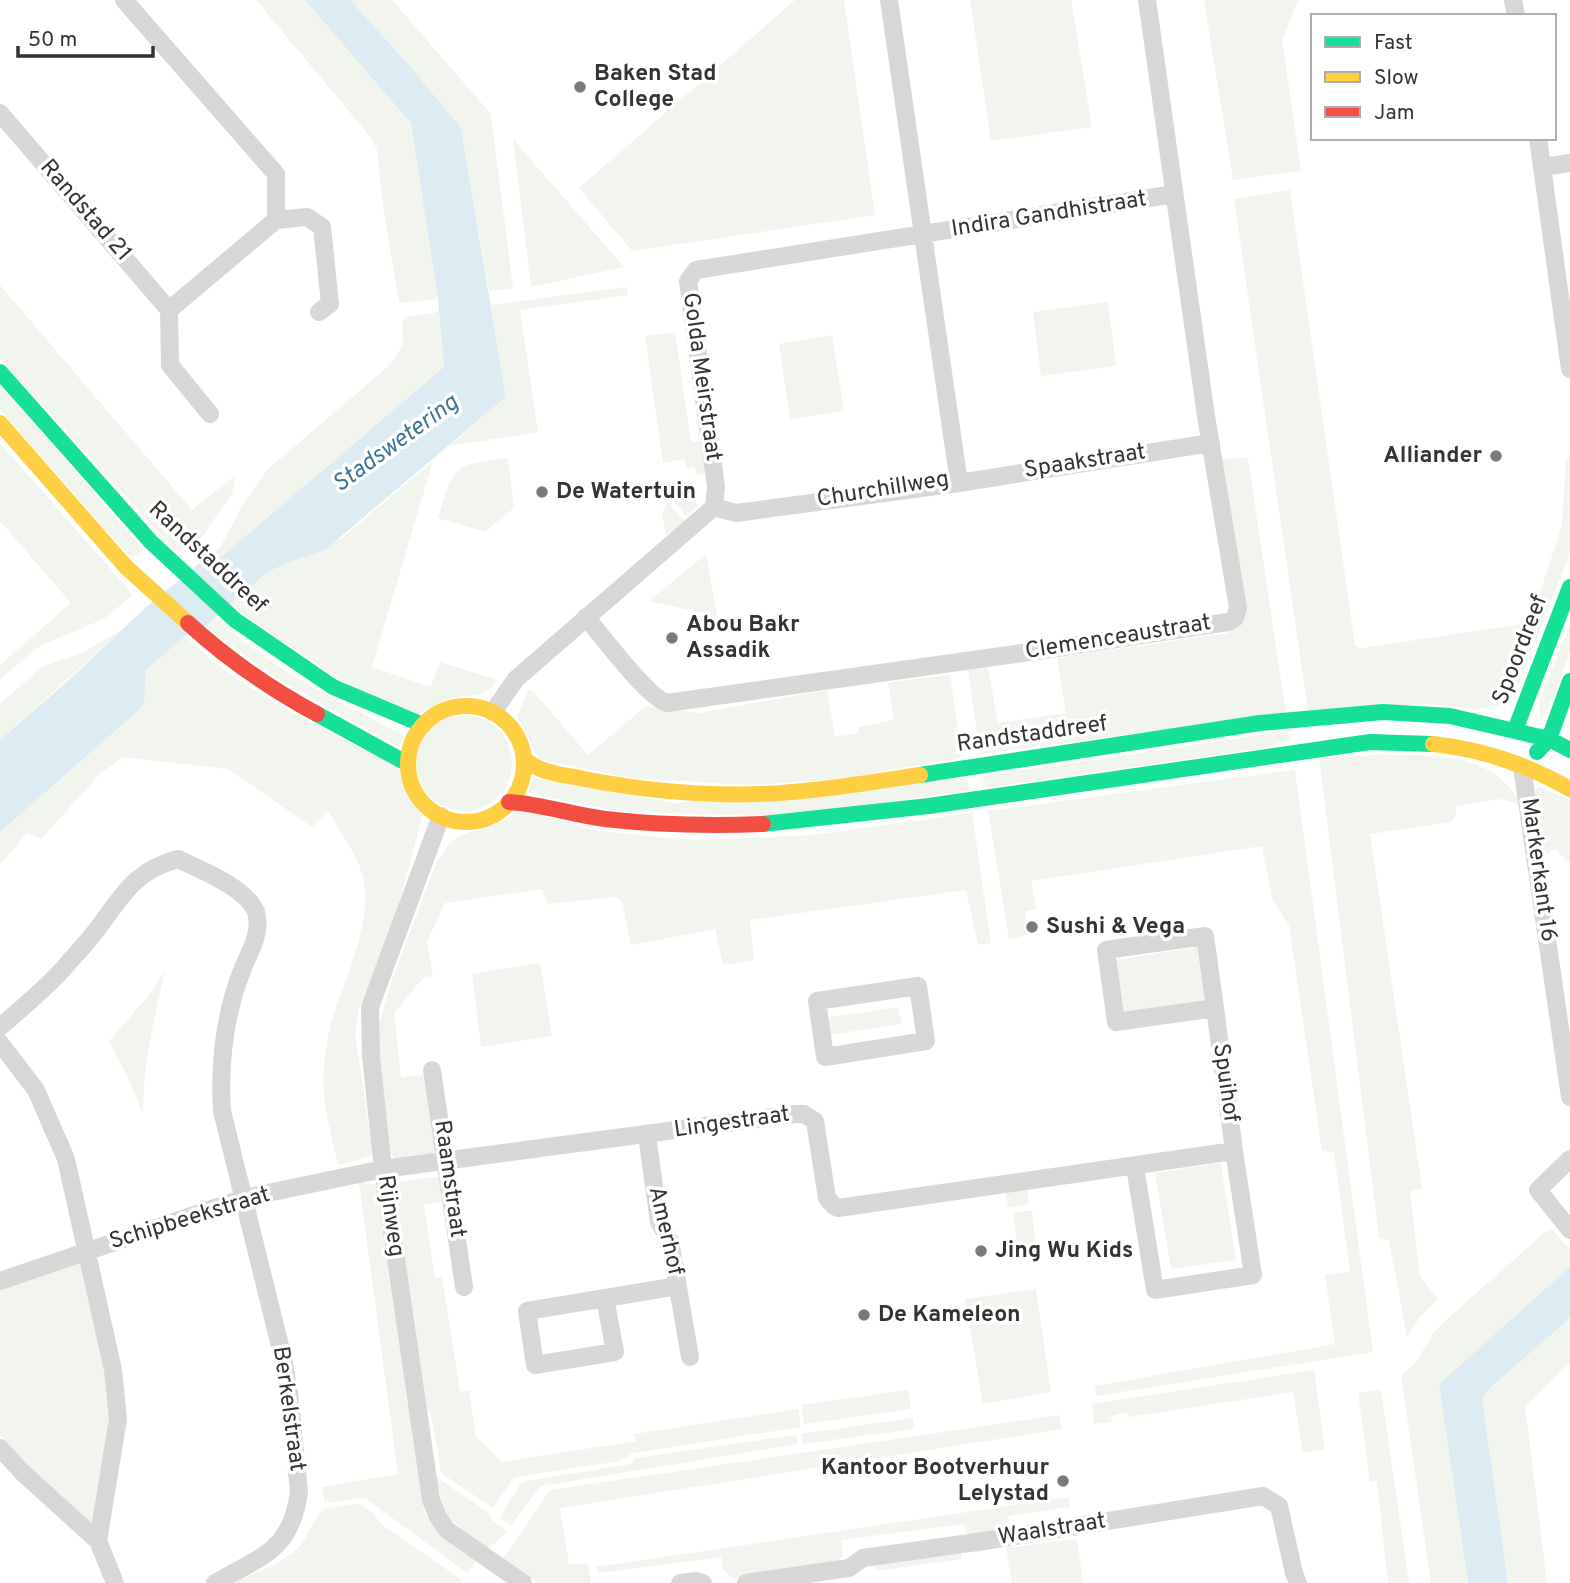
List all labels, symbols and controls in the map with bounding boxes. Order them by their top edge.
scale bar [18,14,152,58]
legend [1311,14,1556,140]
text: 50 m [28,27,77,54]
text: Fast [1374,30,1413,57]
place label: Baken Stad College [594,60,716,115]
text: Slow [1374,65,1419,92]
marker: Baken Stad College [572,79,588,95]
text: Jam [1374,100,1415,127]
street label: Randstad 21 [33,154,137,268]
street label: Indira Gandhistraat [949,185,1149,245]
street label: Golda Meirstraat [675,291,727,463]
water label: Stadswetering [327,388,466,500]
street label: Spaakstraat [1022,438,1148,486]
place label: Alliander [1383,442,1482,471]
marker: Alliander [1488,448,1504,464]
street label: Churchillweg [815,465,951,515]
place label: De Watertuin [556,478,696,507]
marker: De Watertuin [534,484,550,500]
street label: Randstaddreef [142,496,273,621]
street label: Spoordreef [1487,591,1555,709]
street label: Clemenceaustraat [1023,609,1213,667]
place label: Abou Bakr Assadik [686,611,800,666]
marker: Abou Bakr Assadik [664,630,680,646]
street label: Randstaddreef [955,710,1109,760]
street label: Markerkant 16 [1514,796,1562,944]
place label: Sushi & Vega [1046,913,1185,942]
marker: Sushi & Vega [1024,919,1040,935]
street label: Spuihof [1205,1042,1245,1125]
street label: Lingestraat [672,1101,792,1145]
street label: Raamstraat [426,1118,472,1240]
street label: Rijnweg [370,1173,410,1259]
street label: Schipbeekstraat [106,1181,274,1257]
street label: Amerhof [641,1184,689,1279]
place label: Jing Wu Kids [995,1237,1133,1266]
marker: Jing Wu Kids [973,1243,989,1259]
place label: De Kameleon [878,1301,1021,1330]
marker: De Kameleon [856,1307,872,1323]
street label: Berkelstraat [265,1345,311,1473]
place label: Kantoor Bootverhuur Lelystad [821,1454,1049,1509]
marker: Kantoor Bootverhuur Lelystad [1055,1473,1071,1489]
street label: Waalstraat [996,1507,1108,1553]

